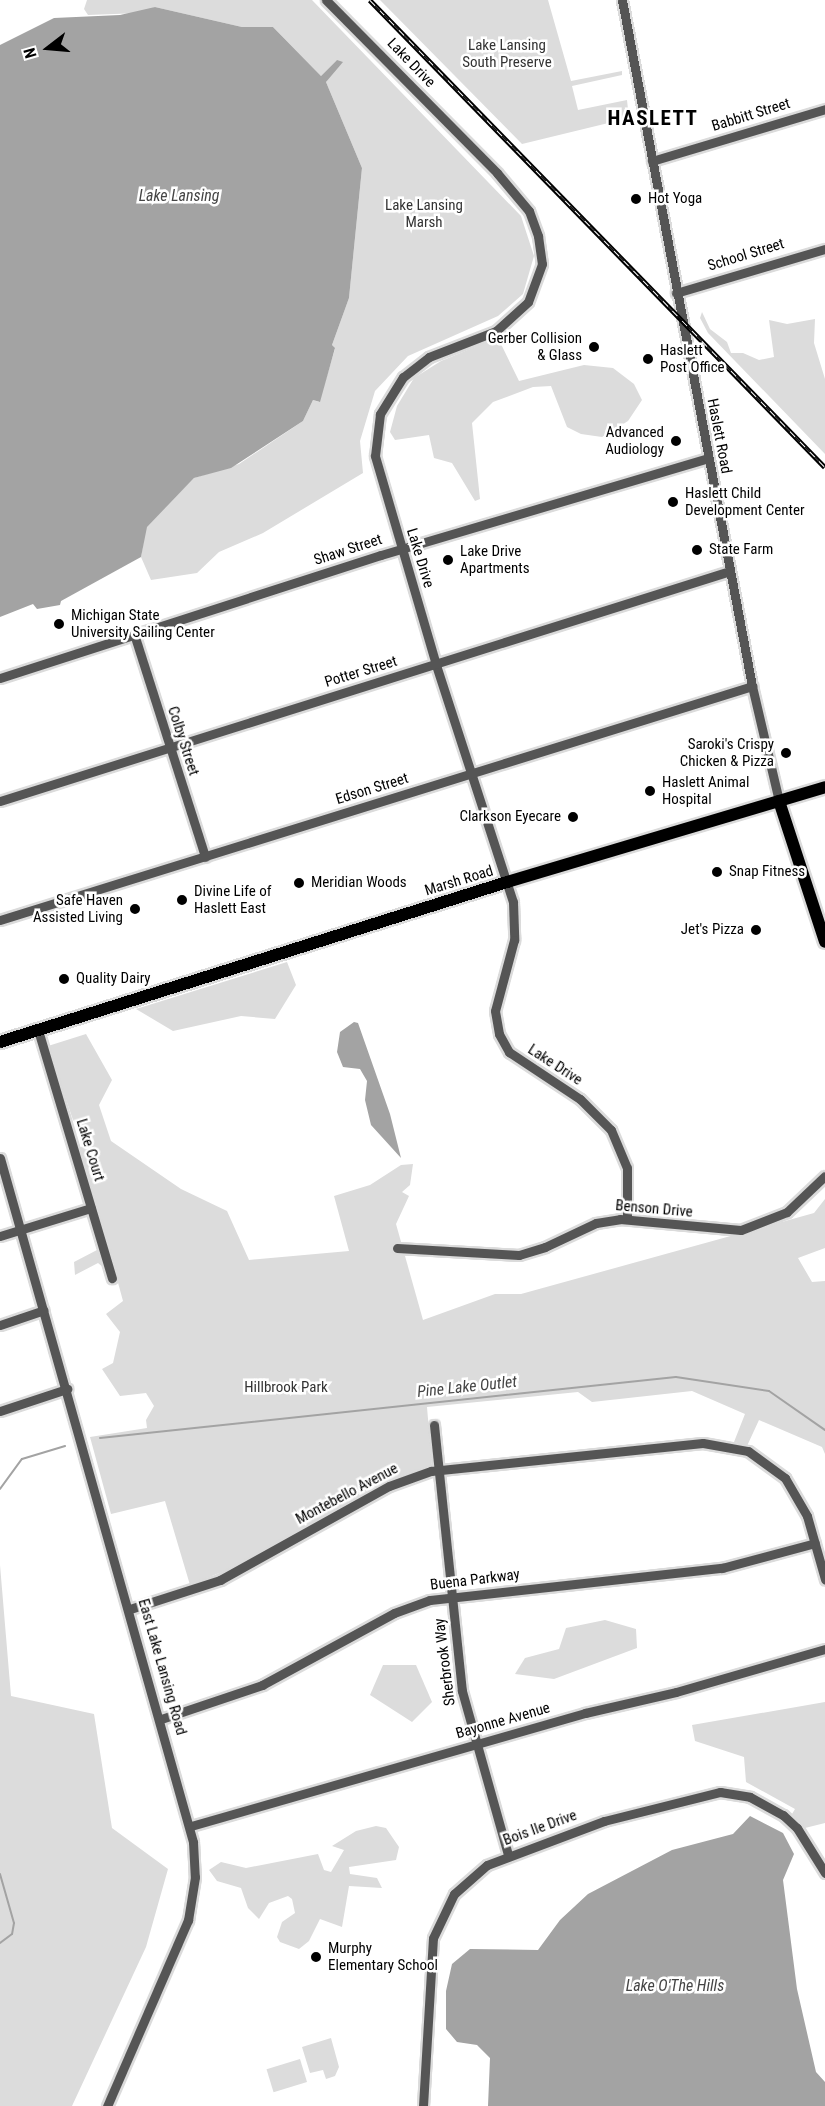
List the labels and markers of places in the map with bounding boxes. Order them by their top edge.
place label: Hot Yoga [648,190,702,208]
marker: Hot Yoga [629,192,643,206]
place label: Gerber Collision & Glass [488,329,582,364]
marker: Gerber Collision & Glass [587,340,601,354]
place label: Haslett Post Office [660,341,725,376]
marker: Haslett Post Office [641,352,655,366]
place label: Advanced Audiology [605,423,664,458]
marker: Advanced Audiology [669,434,683,448]
place label: Haslett Child Development Center [685,484,805,519]
marker: Haslett Child Development Center [666,495,680,509]
place label: State Farm [709,541,773,559]
place label: Lake Drive Apartments [460,542,529,577]
marker: State Farm [690,543,704,557]
marker: Lake Drive Apartments [441,553,455,567]
place label: Michigan State University Sailing Center [71,606,215,641]
marker: Michigan State University Sailing Center [52,617,66,631]
place label: Saroki's Crispy Chicken & Pizza [680,735,774,770]
marker: Saroki's Crispy Chicken & Pizza [779,746,793,760]
place label: Haslett Animal Hospital [662,773,749,808]
marker: Haslett Animal Hospital [643,784,657,798]
place label: Clarkson Eyecare [459,808,561,826]
marker: Clarkson Eyecare [566,810,580,824]
place label: Snap Fitness [729,863,805,881]
marker: Snap Fitness [710,865,724,879]
place label: Meridian Woods [311,874,407,892]
marker: Meridian Woods [292,876,306,890]
place label: Divine Life of Haslett East [194,882,271,917]
place label: Safe Haven Assisted Living [33,891,123,926]
marker: Divine Life of Haslett East [175,893,189,907]
marker: Safe Haven Assisted Living [128,902,142,916]
place label: Jet's Pizza [681,921,744,939]
marker: Jet's Pizza [749,923,763,937]
place label: Quality Dairy [76,970,151,988]
marker: Quality Dairy [57,972,71,986]
place label: Murphy Elementary School [328,1939,438,1974]
marker: Murphy Elementary School [309,1950,323,1964]

